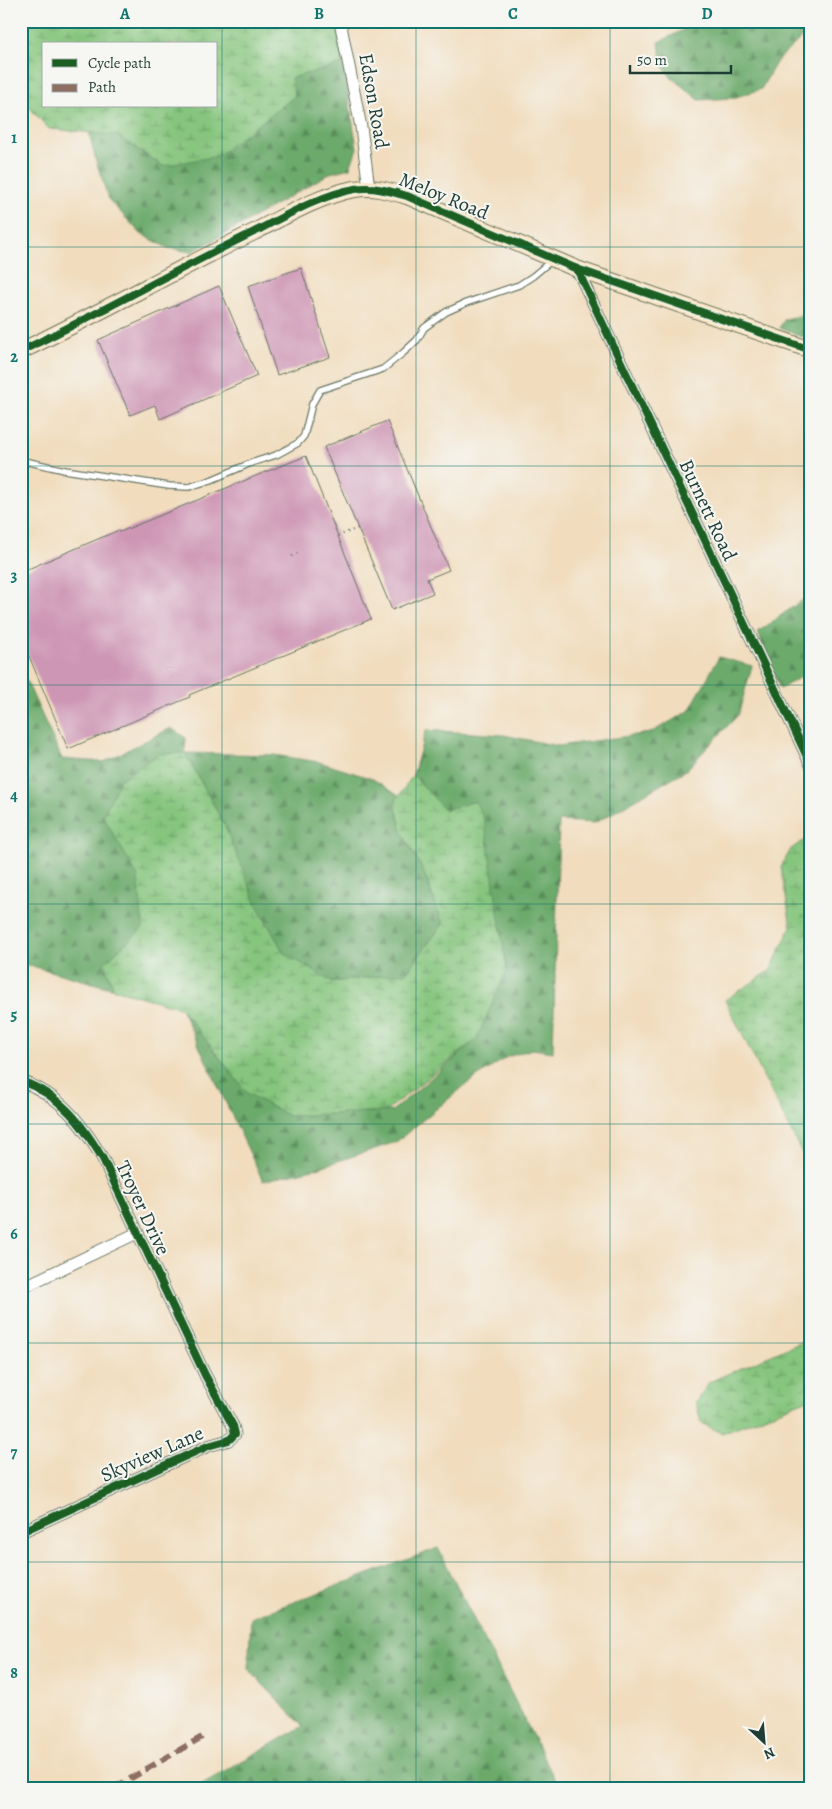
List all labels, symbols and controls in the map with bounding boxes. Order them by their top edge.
text: A [119,3,131,25]
text: B [314,3,324,25]
text: C [508,3,518,25]
text: D [701,3,713,25]
legend [42,42,218,108]
scale bar [630,42,731,74]
text: 50 m [637,50,667,70]
street label: Edson Road [352,51,396,151]
text: Cycle path [88,53,151,73]
text: Path [88,77,116,97]
text: 1 [11,127,17,149]
street label: Meloy Road [395,166,493,226]
text: 2 [10,346,18,368]
street label: Burnett Road [673,455,743,565]
text: 3 [11,565,18,587]
text: 4 [10,785,18,807]
text: 5 [11,1004,18,1026]
street label: Troyer Drive [109,1156,177,1260]
text: 6 [10,1223,18,1245]
street label: Skyview Lane [96,1419,208,1489]
text: 7 [11,1442,18,1464]
text: 8 [10,1662,18,1684]
north arrow [740,1716,790,1766]
text: N [761,1742,778,1764]

